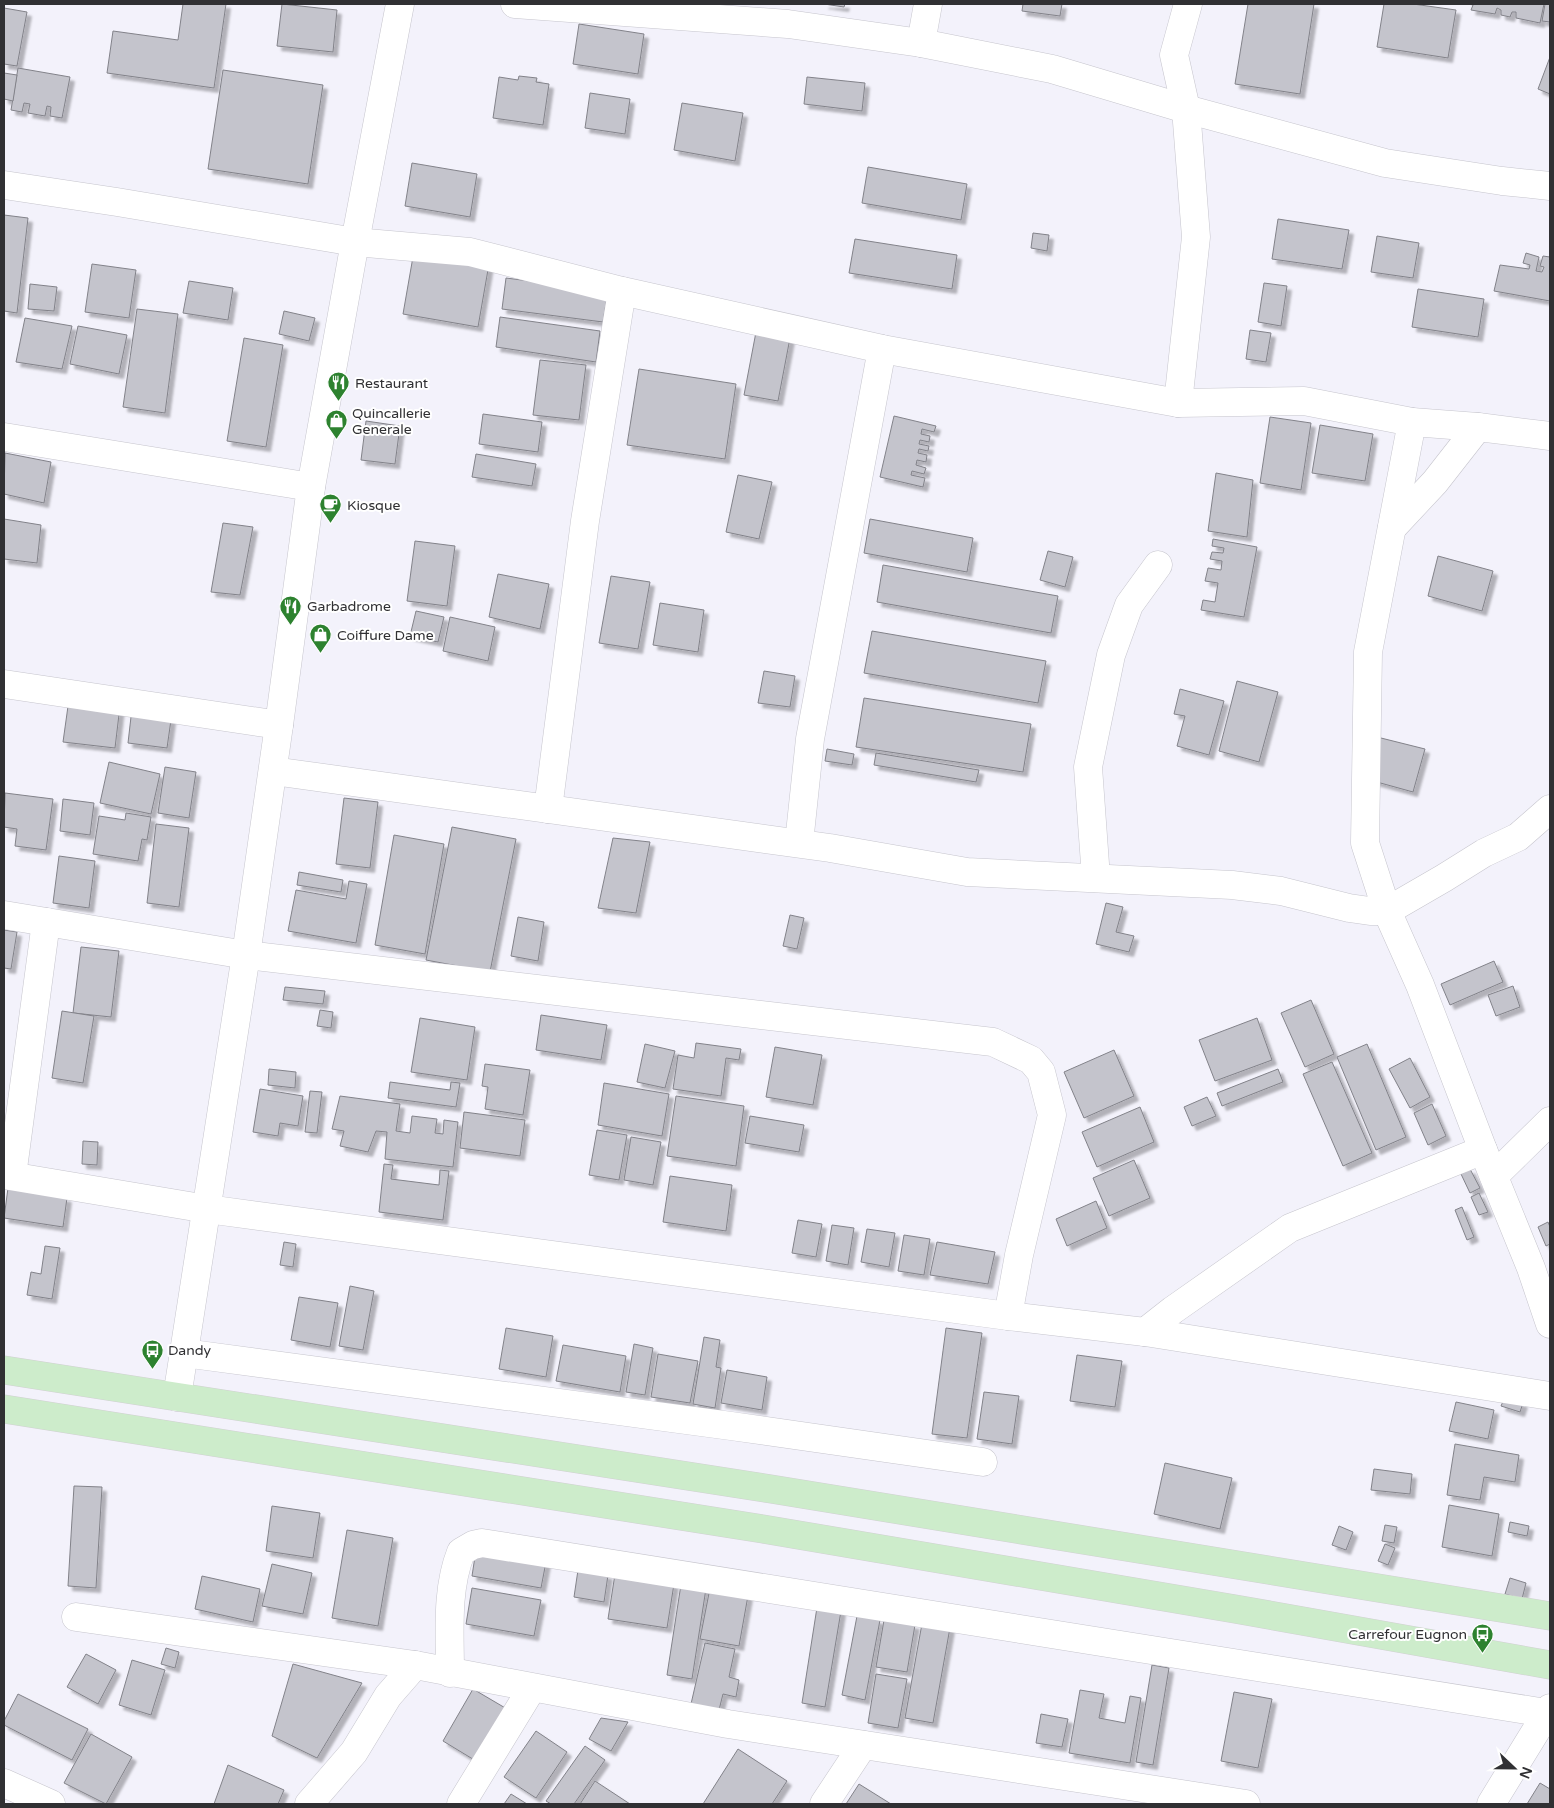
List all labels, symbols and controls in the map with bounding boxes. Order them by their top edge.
restaurant icon: Restaurant [327,371,351,402]
place label: Restaurant [355,375,429,392]
place label: Quincallerie Generale [352,405,431,438]
shop icon: Quincallerie Generale [324,409,348,440]
cafe icon: Kiosque [319,493,343,524]
place label: Kiosque [347,497,400,514]
restaurant icon: Garbadrome [279,594,303,625]
place label: Garbadrome [307,598,391,615]
shop icon: Coiffure Dame [309,623,333,654]
place label: Coiffure Dame [337,627,434,644]
bus stop icon: Dandy [140,1338,164,1369]
place label: Dandy [168,1342,212,1359]
bus stop icon: Carrefour Eugnon [1471,1622,1495,1653]
place label: Carrefour Eugnon [1348,1626,1467,1643]
north arrow [1489,1743,1539,1793]
text: N [1516,1764,1536,1781]

